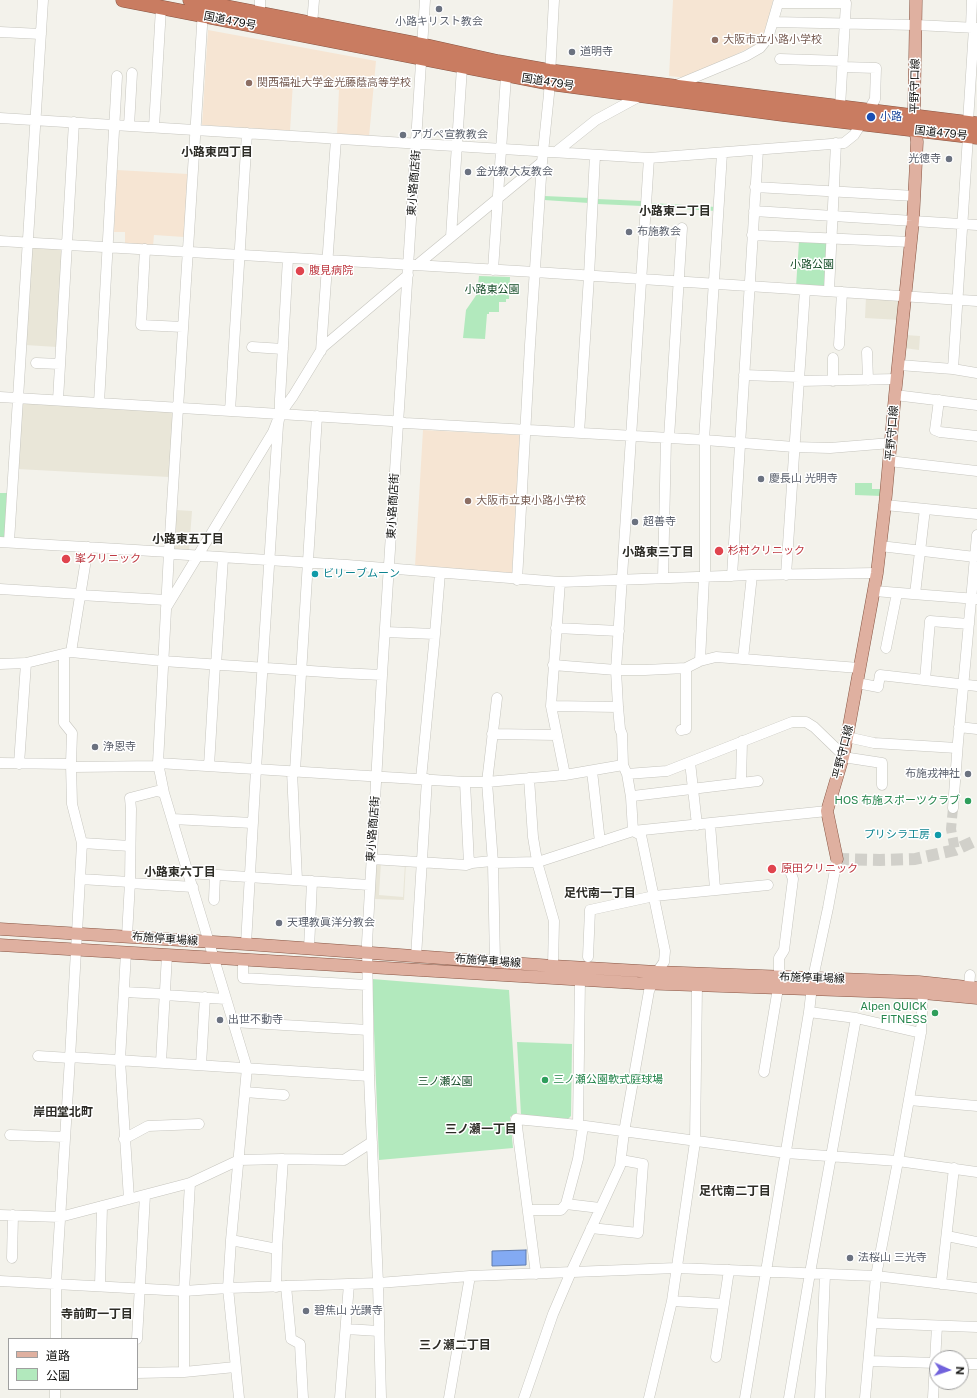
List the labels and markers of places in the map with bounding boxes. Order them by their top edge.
marker: 小路キリスト教会 [434,4,444,14]
place label: 小路キリスト教会 [395,15,483,29]
place label: 大阪市立小路小学校 [723,33,822,47]
marker: 大阪市立小路小学校 [710,35,720,45]
place label: 道明寺 [580,45,613,59]
marker: 道明寺 [567,47,577,57]
place label: 関西福祉大学金光藤蔭高等学校 [257,76,411,90]
marker: 関西福祉大学金光藤蔭高等学校 [244,78,254,88]
place label: 小路 [880,110,902,124]
marker: 小路 [865,111,877,123]
place label: アガペ宣教教会 [411,128,488,142]
marker: アガペ宣教教会 [398,130,408,140]
place label: 光徳寺 [908,152,941,166]
marker: 光徳寺 [944,154,954,164]
place label: 金光教大友教会 [476,165,553,179]
marker: 金光教大友教会 [463,167,473,177]
place label: 布施教会 [637,225,681,239]
marker: 布施教会 [624,227,634,237]
place label: 腹見病院 [309,264,353,278]
marker: 腹見病院 [294,265,306,277]
place label: 慶長山 光明寺 [769,472,838,486]
marker: 慶長山 光明寺 [756,474,766,484]
place label: 大阪市立東小路小学校 [476,494,586,508]
marker: 大阪市立東小路小学校 [463,496,473,506]
place label: 超善寺 [643,515,676,529]
marker: 超善寺 [630,517,640,527]
place label: 杉村クリニック [728,544,805,558]
marker: 杉村クリニック [713,545,725,557]
place label: 峯クリニック [75,552,141,566]
marker: 峯クリニック [60,553,72,565]
place label: ビリーブムーン [323,567,400,581]
marker: ビリーブムーン [310,569,320,579]
place label: 浄恩寺 [103,740,136,754]
marker: 浄恩寺 [90,742,100,752]
place label: 布施戎神社 [905,767,960,781]
marker: 布施戎神社 [963,769,973,779]
place label: HOS 布施スポーツクラブ [834,794,960,808]
marker: HOS 布施スポーツクラブ [963,796,973,806]
place label: プリシラ工房 [864,828,930,842]
marker: プリシラ工房 [933,830,943,840]
place label: 原田クリニック [781,862,858,876]
marker: 原田クリニック [766,863,778,875]
place label: 天理教眞洋分教会 [287,916,375,930]
marker: 天理教眞洋分教会 [274,918,284,928]
place label: Alpen QUICK FITNESS [860,1000,927,1026]
marker: Alpen QUICK FITNESS [930,1008,940,1018]
place label: 出世不動寺 [228,1013,283,1027]
marker: 出世不動寺 [215,1015,225,1025]
place label: 三ノ瀬公園軟式庭球場 [553,1073,663,1087]
marker: 三ノ瀬公園軟式庭球場 [540,1075,550,1085]
place label: 法桜山 三光寺 [858,1251,927,1265]
marker: 法桜山 三光寺 [845,1253,855,1263]
place label: 碧焦山 光讃寺 [314,1304,383,1318]
marker: 碧焦山 光讃寺 [301,1306,311,1316]

